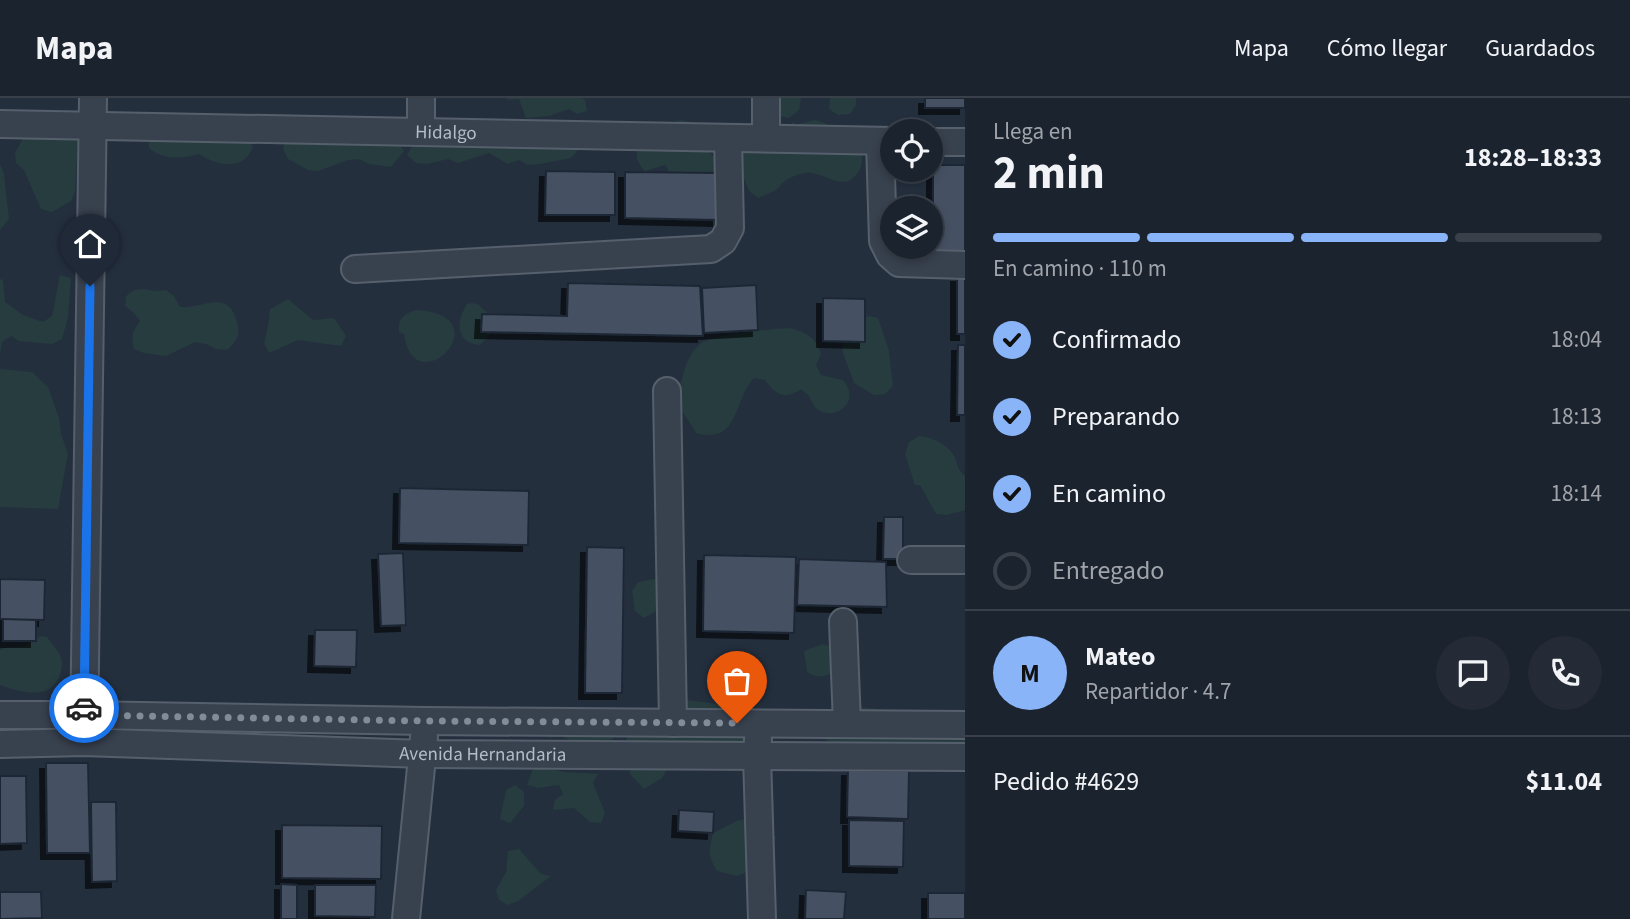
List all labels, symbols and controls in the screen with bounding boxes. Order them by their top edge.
text: Mapa [35,25,113,72]
text: Mapa [1234,31,1289,66]
text: Cómo llegar [1327,31,1447,66]
text: Guardados [1485,31,1595,66]
text: Llega en [993,115,1073,148]
street label: Hidalgo [415,118,477,147]
map controls [880,119,943,259]
button: locate [880,119,943,182]
text: 18:28–18:33 [1464,139,1602,176]
text: 2 min [993,141,1105,206]
button: layers [880,196,943,259]
pin [60,214,120,286]
icon: home [71,225,109,263]
text: En camino · 110 m [993,252,1167,285]
icon: check [993,321,1031,359]
text: Confirmado [1052,321,1181,358]
text: 18:04 [1551,323,1602,356]
icon: check [993,398,1031,436]
text: Preparando [1052,398,1180,435]
text: 18:13 [1551,400,1602,433]
icon: check [993,475,1031,513]
text: En camino [1052,475,1166,512]
text: 18:14 [1551,477,1602,510]
text: Entregado [1052,552,1164,589]
button: chat [1436,636,1510,710]
button: phone [1528,636,1602,710]
text: Mateo [1085,638,1155,675]
pin [707,651,767,723]
text: M [1020,655,1040,692]
icon: bag [718,662,756,700]
courier [49,673,119,743]
text: Repartidor · 4.7 [1085,675,1231,708]
icon: car [65,689,103,727]
street label: Avenida Hernandaria [399,740,566,768]
text: Pedido #4629 [993,763,1139,800]
text: $11.04 [1526,763,1602,800]

